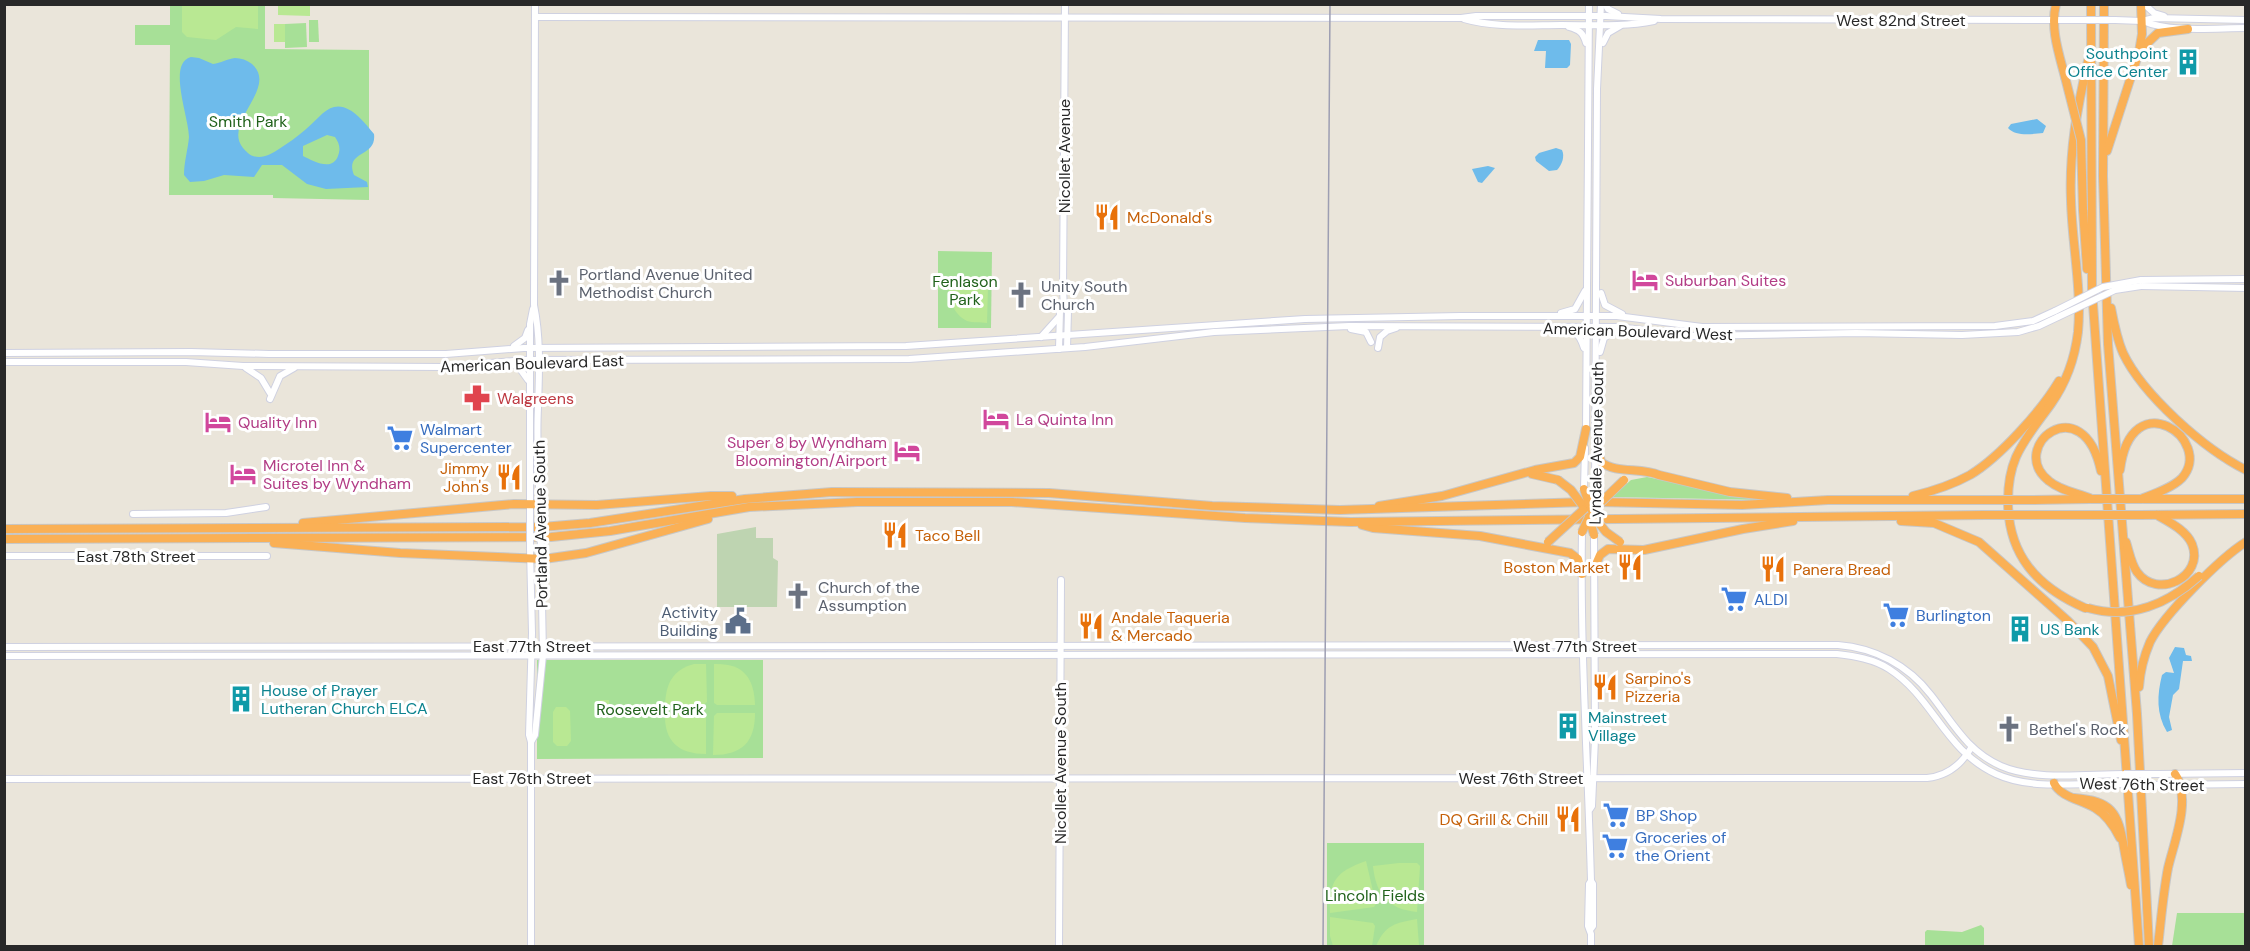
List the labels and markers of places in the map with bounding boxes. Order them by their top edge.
place label: Southpoint Office Center [2068,43,2168,82]
building icon: Southpoint Office Center [2173,47,2203,77]
restaurant icon: McDonald's [1092,202,1122,232]
place label: McDonald's [1127,207,1212,228]
place label: Portland Avenue United Methodist Church [579,264,753,303]
hotel icon: Suburban Suites [1630,265,1660,295]
church icon: Portland Avenue United Methodist Church [544,268,574,298]
place label: Suburban Suites [1665,270,1786,291]
place label: Unity South Church [1041,276,1127,315]
church icon: Unity South Church [1006,280,1036,310]
pharmacy icon: Walgreens [462,383,492,413]
place label: Walgreens [497,388,574,409]
hotel icon: La Quinta Inn [981,404,1011,434]
hotel icon: Quality Inn [203,407,233,437]
place label: La Quinta Inn [1016,409,1113,430]
place label: Quality Inn [238,412,317,433]
place label: Walmart Supercenter [420,419,512,458]
supermarket icon: Walmart Supercenter [385,423,415,453]
place label: Super 8 by Wyndham Bloomington/Airport [727,432,887,471]
hotel icon: Super 8 by Wyndham Bloomington/Airport [892,436,922,466]
place label: Microtel Inn & Suites by Wyndham [263,455,411,494]
place label: Jimmy John's [440,458,489,497]
hotel icon: Microtel Inn & Suites by Wyndham [228,459,258,489]
restaurant icon: Jimmy John's [494,462,524,492]
restaurant icon: Taco Bell [880,520,910,550]
place label: Taco Bell [915,525,980,546]
restaurant icon: Boston Market [1615,552,1645,582]
restaurant icon: Panera Bread [1758,554,1788,584]
place label: Boston Market [1504,557,1610,578]
place label: Panera Bread [1793,559,1891,580]
place label: Church of the Assumption [818,577,920,616]
church icon: Church of the Assumption [783,581,813,611]
supermarket icon: ALDI [1719,584,1749,614]
place label: ALDI [1754,589,1788,610]
supermarket icon: Burlington [1881,600,1911,630]
place label: Activity Building [660,602,718,641]
place label: Burlington [1916,605,1991,626]
public building icon: Activity Building [723,606,753,636]
place label: Andale Taqueria & Mercado [1111,607,1230,646]
restaurant icon: Andale Taqueria & Mercado [1076,611,1106,641]
building icon: US Bank [2005,614,2035,644]
place label: US Bank [2040,619,2100,640]
place label: Sarpino's Pizzeria [1625,668,1691,707]
restaurant icon: Sarpino's Pizzeria [1590,672,1620,702]
place label: House of Prayer Lutheran Church ELCA [261,680,428,719]
building icon: House of Prayer Lutheran Church ELCA [226,684,256,714]
place label: Mainstreet Village [1588,707,1667,746]
building icon: Mainstreet Village [1553,711,1583,741]
church icon: Bethel's Rock [1994,714,2024,744]
place label: Bethel's Rock [2029,719,2126,740]
supermarket icon: BP Shop [1601,800,1631,830]
restaurant icon: DQ Grill & Chill [1553,804,1583,834]
place label: BP Shop [1636,805,1697,826]
place label: DQ Grill & Chill [1439,809,1548,830]
place label: Groceries of the Orient [1635,827,1727,866]
supermarket icon: Groceries of the Orient [1600,831,1630,861]

